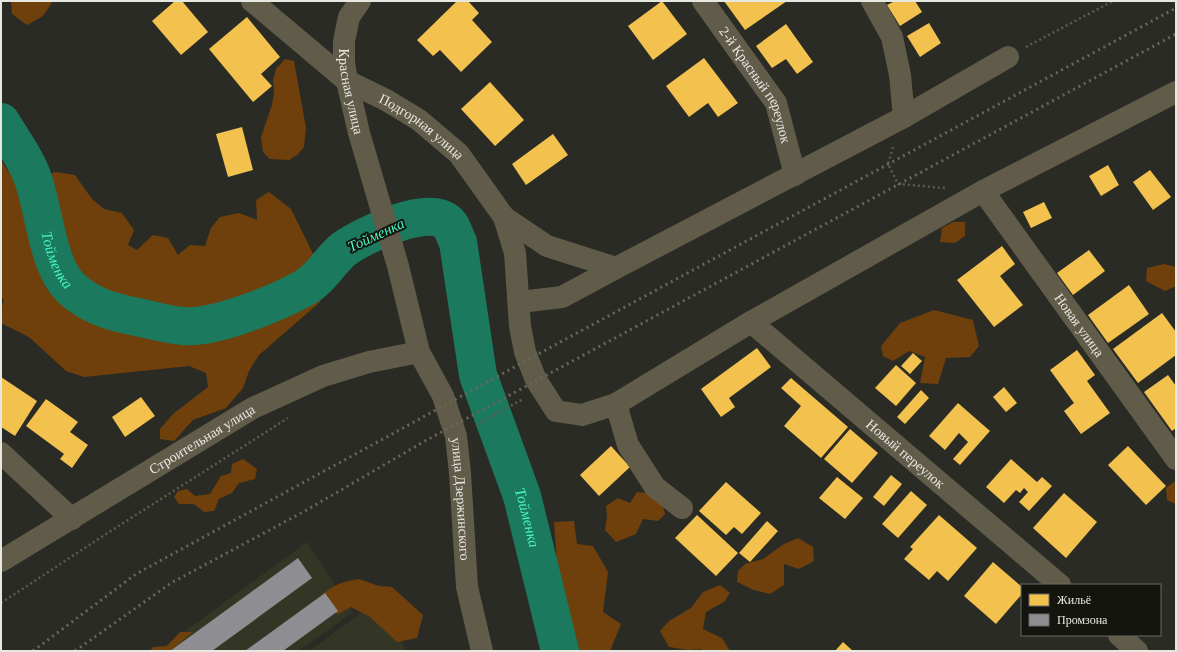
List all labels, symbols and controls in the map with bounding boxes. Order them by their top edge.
street label: 2-й Красный переулок [716,24,793,145]
street label: Красная улица [336,49,366,137]
street label: Подгорная улица [377,91,468,163]
water label: Тойменка [345,215,407,255]
water label: Тойменка [38,230,76,292]
street label: Новая улица [1051,291,1107,360]
street label: Строительная улица [147,401,258,477]
street label: Новый переулок [863,416,948,492]
street label: улица Дзержинского [448,437,472,561]
water label: Тойменка [512,486,542,549]
legend [1021,584,1161,636]
text: Жильё [1057,593,1091,607]
text: Промзона [1057,613,1108,627]

